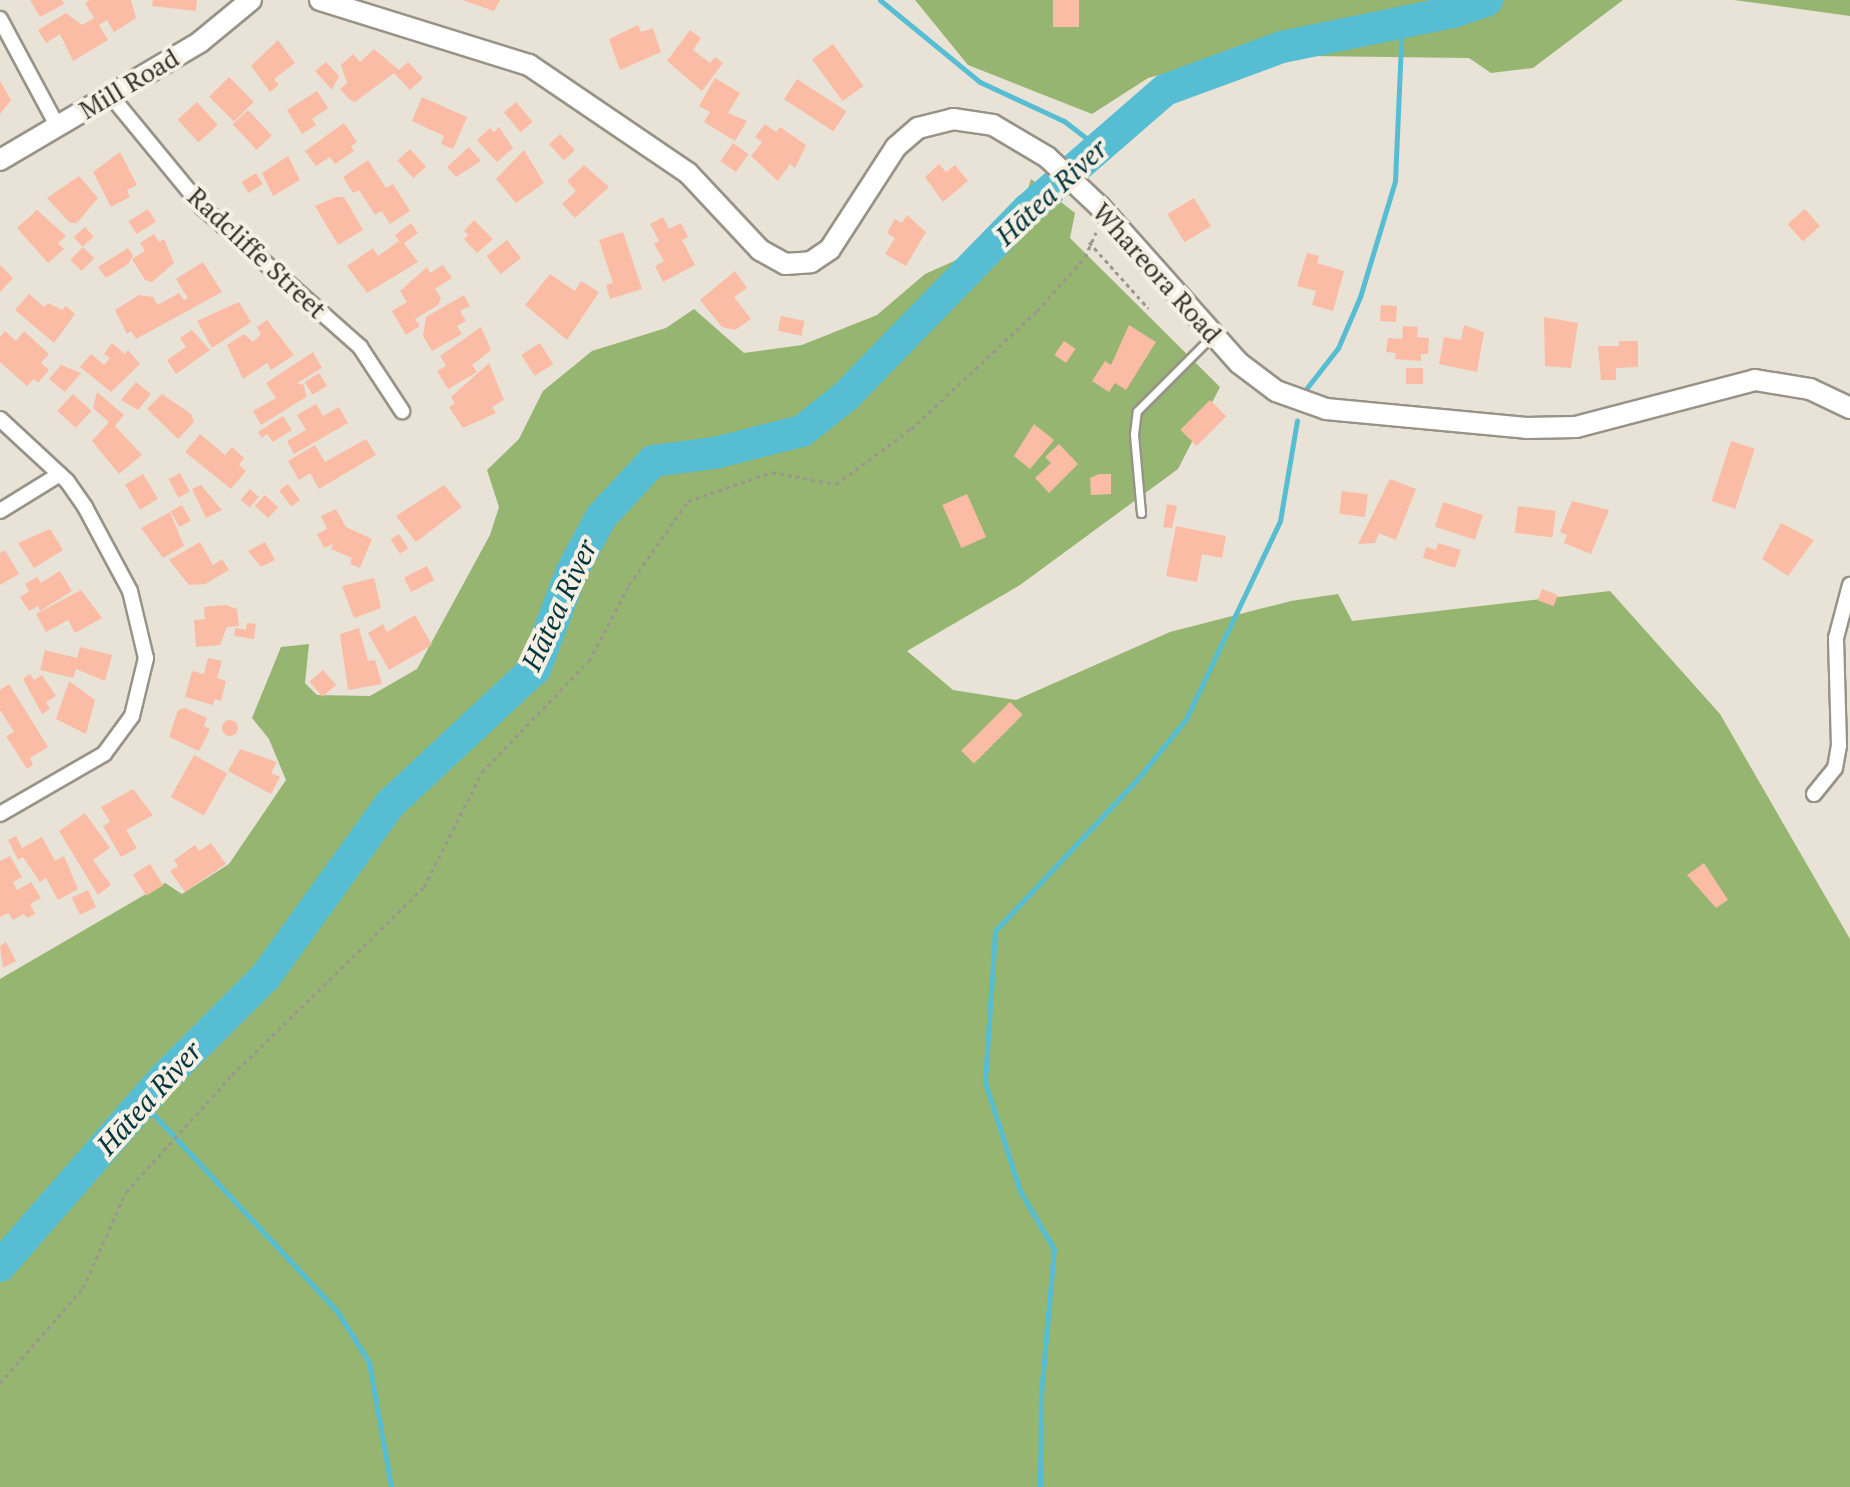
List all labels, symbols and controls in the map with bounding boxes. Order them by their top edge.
street label: Mill Road [74,42,184,126]
water label: Hātea River [988,132,1114,252]
street label: Radcliffe Street [181,181,333,325]
street label: Whareora Road [1086,197,1228,349]
water label: Hātea River [514,534,604,676]
water label: Hātea River [90,1035,208,1161]

